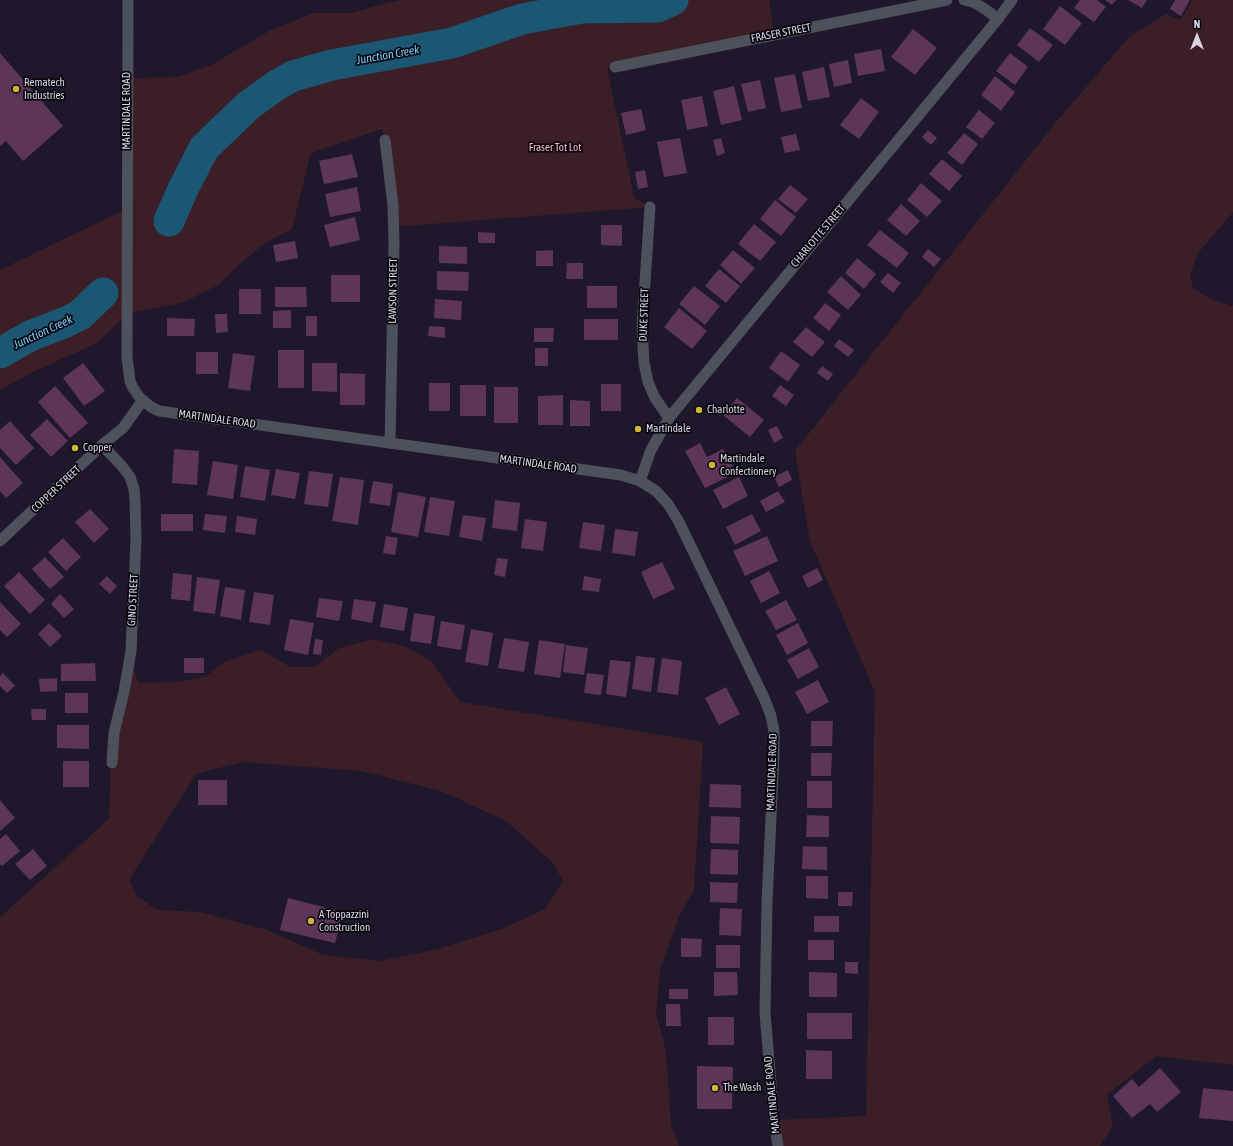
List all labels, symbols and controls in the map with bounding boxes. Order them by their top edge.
north arrow [1177,16,1217,56]
text: N [1194,18,1200,30]
street label: FRASER STREET [750,21,812,45]
water label: Junction Creek [355,42,421,68]
street label: MARTINDALE ROAD [120,72,134,150]
place label: Rematech Industries [24,76,65,102]
marker: Rematech Industries [11,84,21,94]
park label: Fraser Tot Lot [529,141,581,155]
street label: CHARLOTTE STREET [788,202,848,270]
street label: LAWSON STREET [386,258,400,324]
street label: DUKE STREET [636,288,652,342]
water label: Junction Creek [11,312,75,352]
place label: Charlotte [707,403,745,417]
marker: Charlotte [694,405,704,415]
street label: MARTINDALE ROAD [178,407,256,431]
place label: Martindale [646,422,691,436]
marker: Martindale [633,424,643,434]
place label: Copper [83,441,112,455]
marker: Copper [70,443,80,453]
street label: MARTINDALE ROAD [499,452,577,476]
place label: Martindale Confectionery [720,452,776,478]
marker: Martindale Confectionery [707,460,717,470]
street label: COPPER STREET [29,463,83,515]
street label: GINO STREET [125,574,141,626]
street label: MARTINDALE ROAD [764,733,780,811]
place label: A Toppazzini Construction [319,908,370,934]
marker: A Toppazzini Construction [306,916,316,926]
street label: MARTINDALE ROAD [761,1056,783,1134]
place label: The Wash [723,1081,761,1095]
marker: The Wash [710,1083,720,1093]

